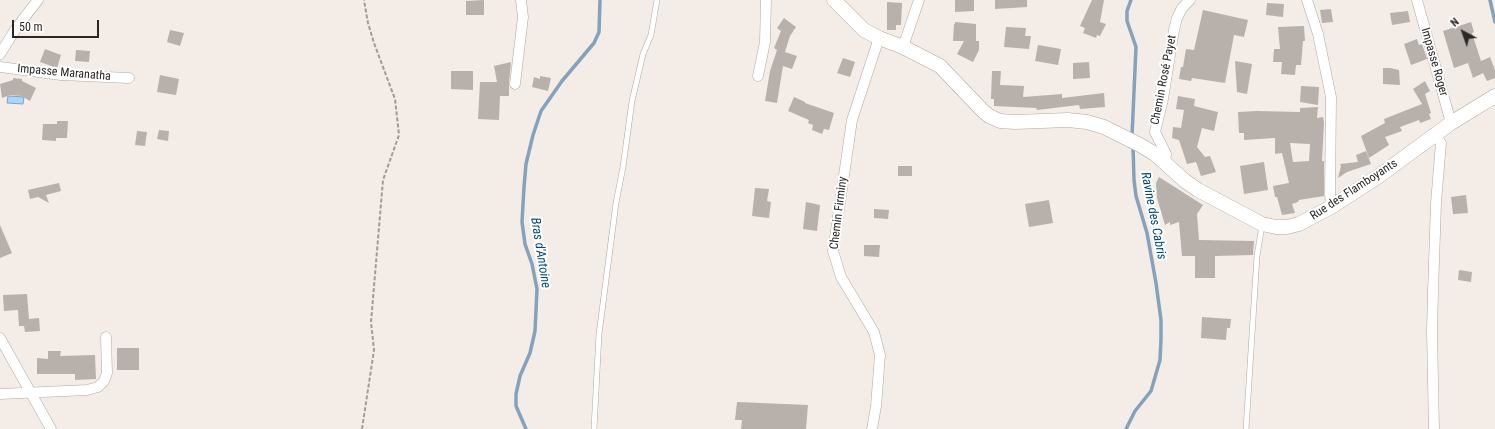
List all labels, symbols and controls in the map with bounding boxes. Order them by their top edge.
scale bar [14,12,101,38]
north arrow [1443,12,1483,52]
text: N [1448,15,1462,30]
text: 50 m [19,20,43,34]
street label: Impasse Roger [1417,26,1451,98]
street label: Chemin Rosé Payet [1148,34,1180,126]
street label: Impasse Maranatha [17,62,111,84]
street label: Rue des Flamboyants [1308,156,1400,224]
water label: Ravine des Cabris [1137,171,1169,261]
street label: Chemin Firminy [827,176,851,250]
water label: Bras d'Antoine [527,217,553,289]

